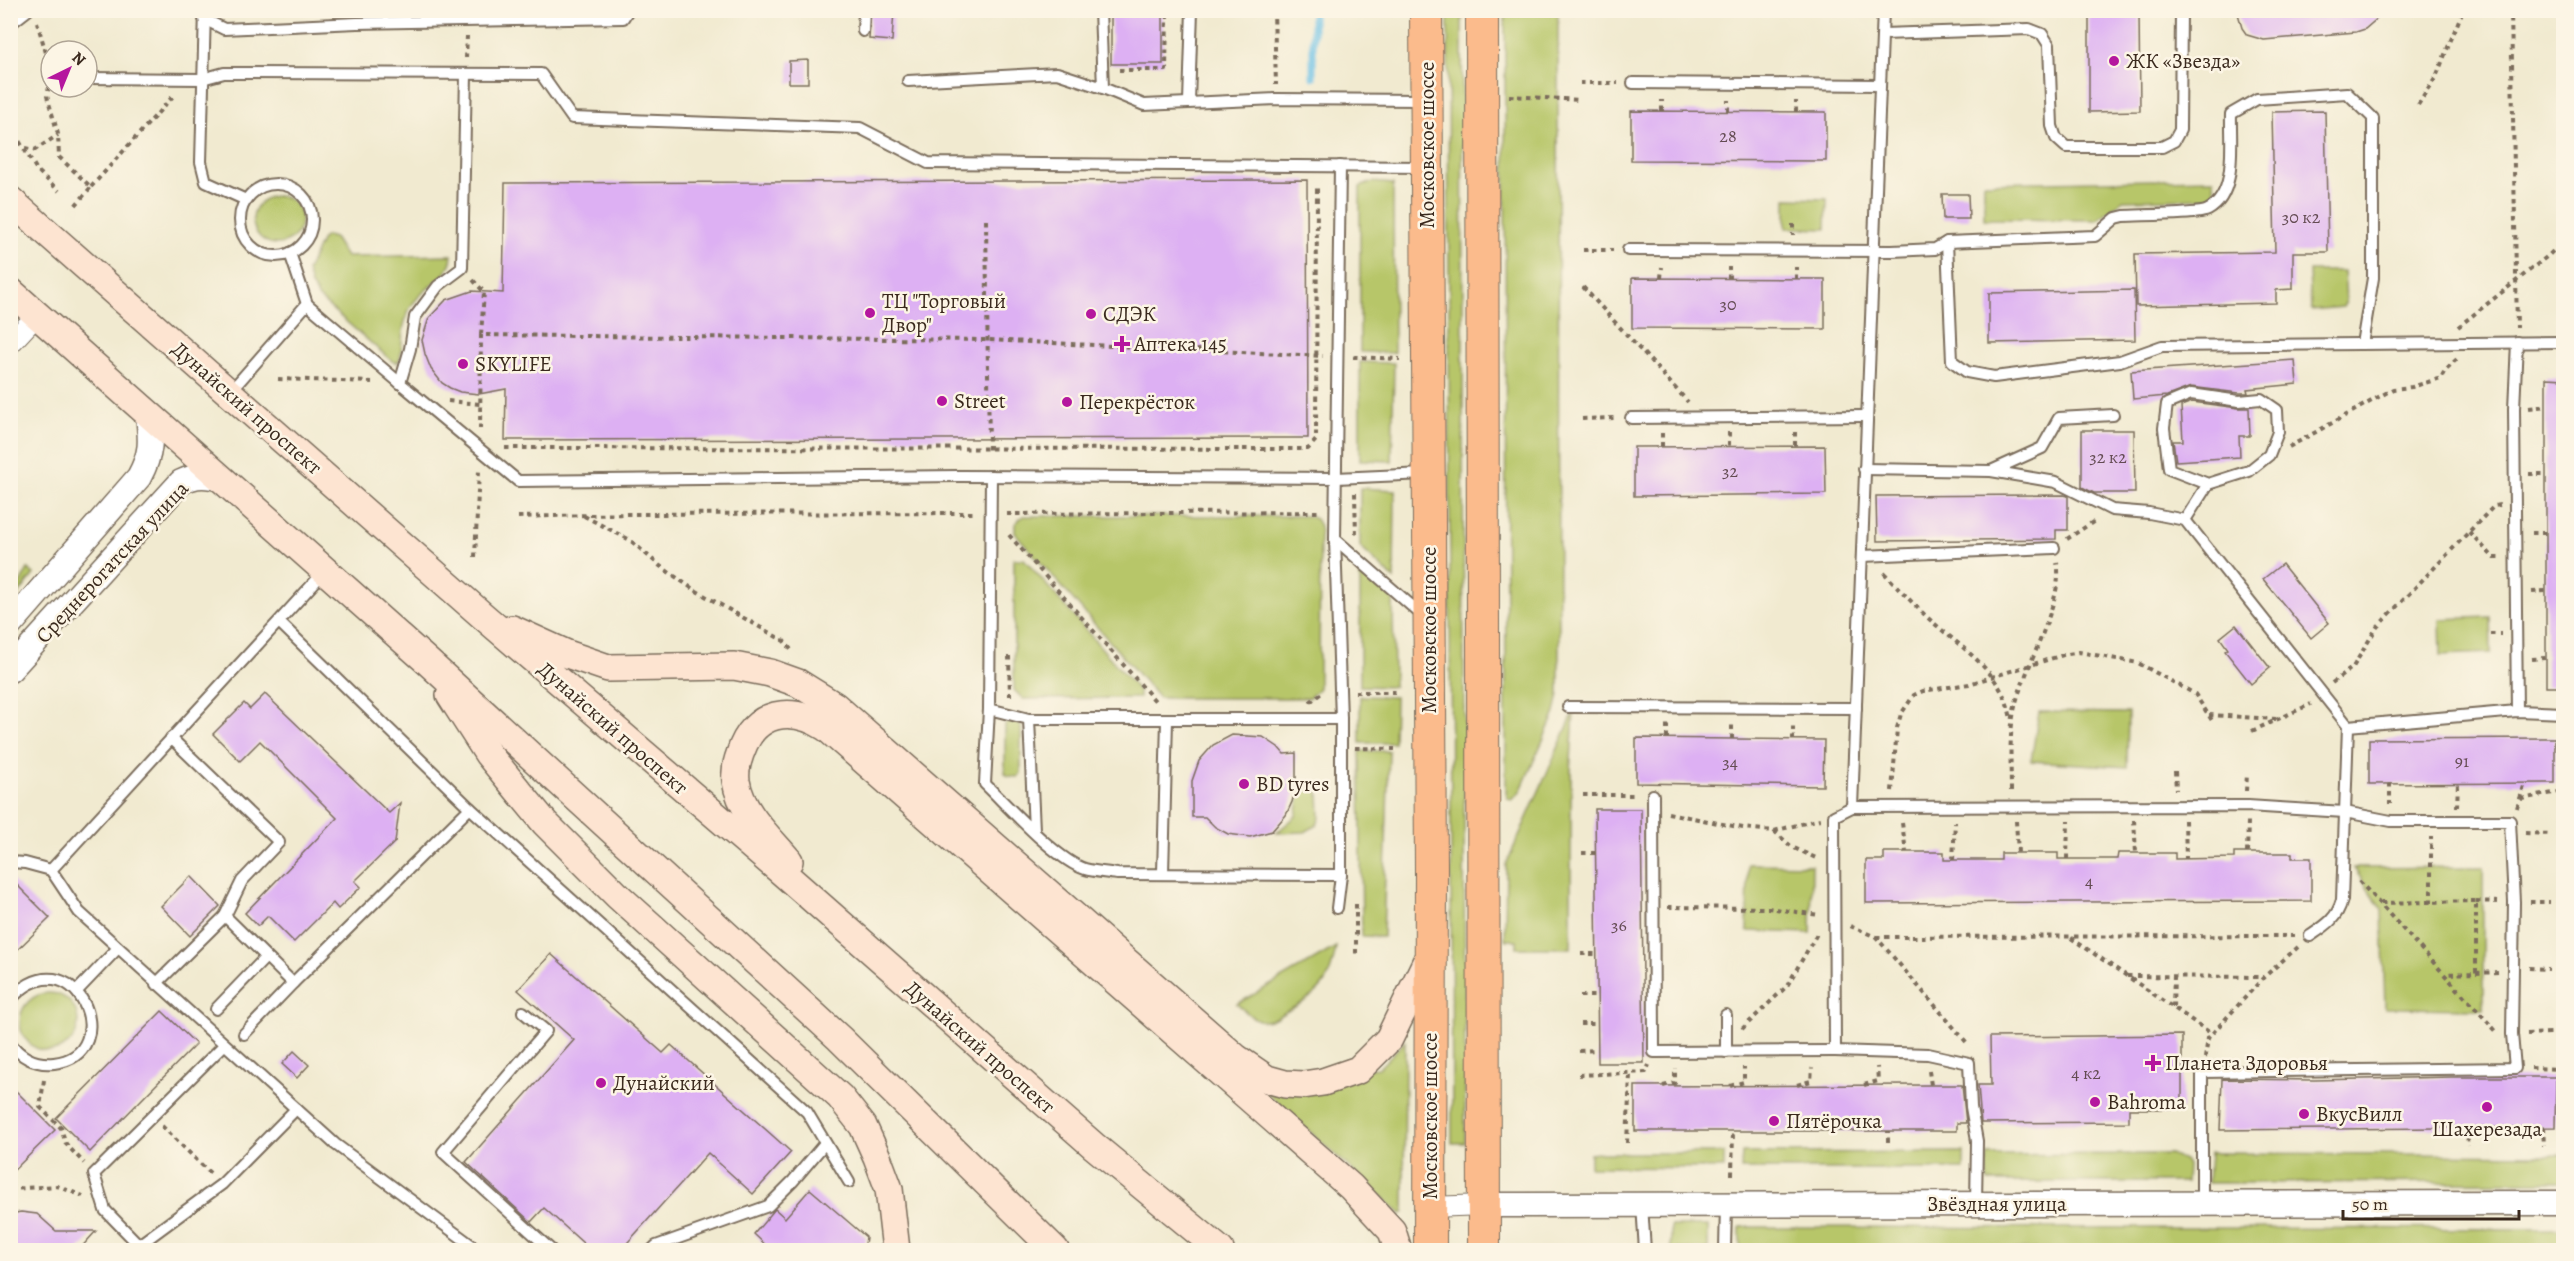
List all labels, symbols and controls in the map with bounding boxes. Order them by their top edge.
north arrow [39,39,99,99]
text: N [67,47,91,71]
place label: ЖК «Звезда» [2126,47,2240,75]
marker: ЖК «Звезда» [2107,54,2121,68]
street label: Московское шоссе [1413,61,1441,229]
house number: 28 [1719,124,1737,148]
house number: 30 к2 [2282,205,2321,229]
place label: ТЦ "Торговый Двор" [882,287,1006,339]
house number: 30 [1719,292,1737,316]
place label: СДЭК [1103,300,1157,328]
marker: ТЦ "Торговый Двор" [863,306,877,320]
marker: СДЭК [1084,307,1098,321]
place label: Аптека 145 [1133,330,1227,358]
street label: Дунайский проспект [166,335,328,481]
marker: Аптека 145 [1115,337,1129,351]
place label: SKYLIFE [475,350,552,378]
marker: SKYLIFE [456,357,470,371]
place label: Street [954,387,1006,415]
place label: Перекрёсток [1079,388,1195,416]
marker: Street [935,394,949,408]
marker: Перекрёсток [1060,395,1074,409]
house number: 32 к2 [2089,445,2127,469]
house number: 32 [1722,459,1738,483]
street label: Среднерогатская улица [29,475,195,649]
street label: Московское шоссе [1415,546,1443,714]
street label: Дунайский проспект [532,655,694,801]
house number: 91 [2455,749,2469,773]
house number: 34 [1722,750,1738,774]
place label: BD tyres [1256,770,1329,798]
marker: BD tyres [1237,777,1251,791]
house number: 4 [2085,869,2093,893]
house number: 36 [1611,913,1627,937]
street label: Дунайский проспект [899,974,1061,1120]
street label: Московское шоссе [1416,1032,1444,1200]
place label: Планета Здоровья [2165,1049,2328,1077]
marker: Планета Здоровья [2146,1056,2160,1070]
house number: 4 к2 [2071,1061,2101,1085]
place label: Дунайский [613,1069,715,1097]
marker: Дунайский [594,1076,608,1090]
place label: Bahroma [2107,1088,2186,1116]
marker: Bahroma [2088,1095,2102,1109]
place label: ВкусВилл [2316,1100,2402,1128]
marker: Шахерезада [2480,1100,2494,1114]
place label: Пятёрочка [1786,1107,1882,1135]
marker: ВкусВилл [2297,1107,2311,1121]
marker: Пятёрочка [1767,1114,1781,1128]
place label: Шахерезада [2432,1115,2543,1143]
scale bar [2343,1183,2518,1221]
street label: Звёздная улица [1927,1190,2067,1218]
text: 50 m [2352,1192,2388,1216]

